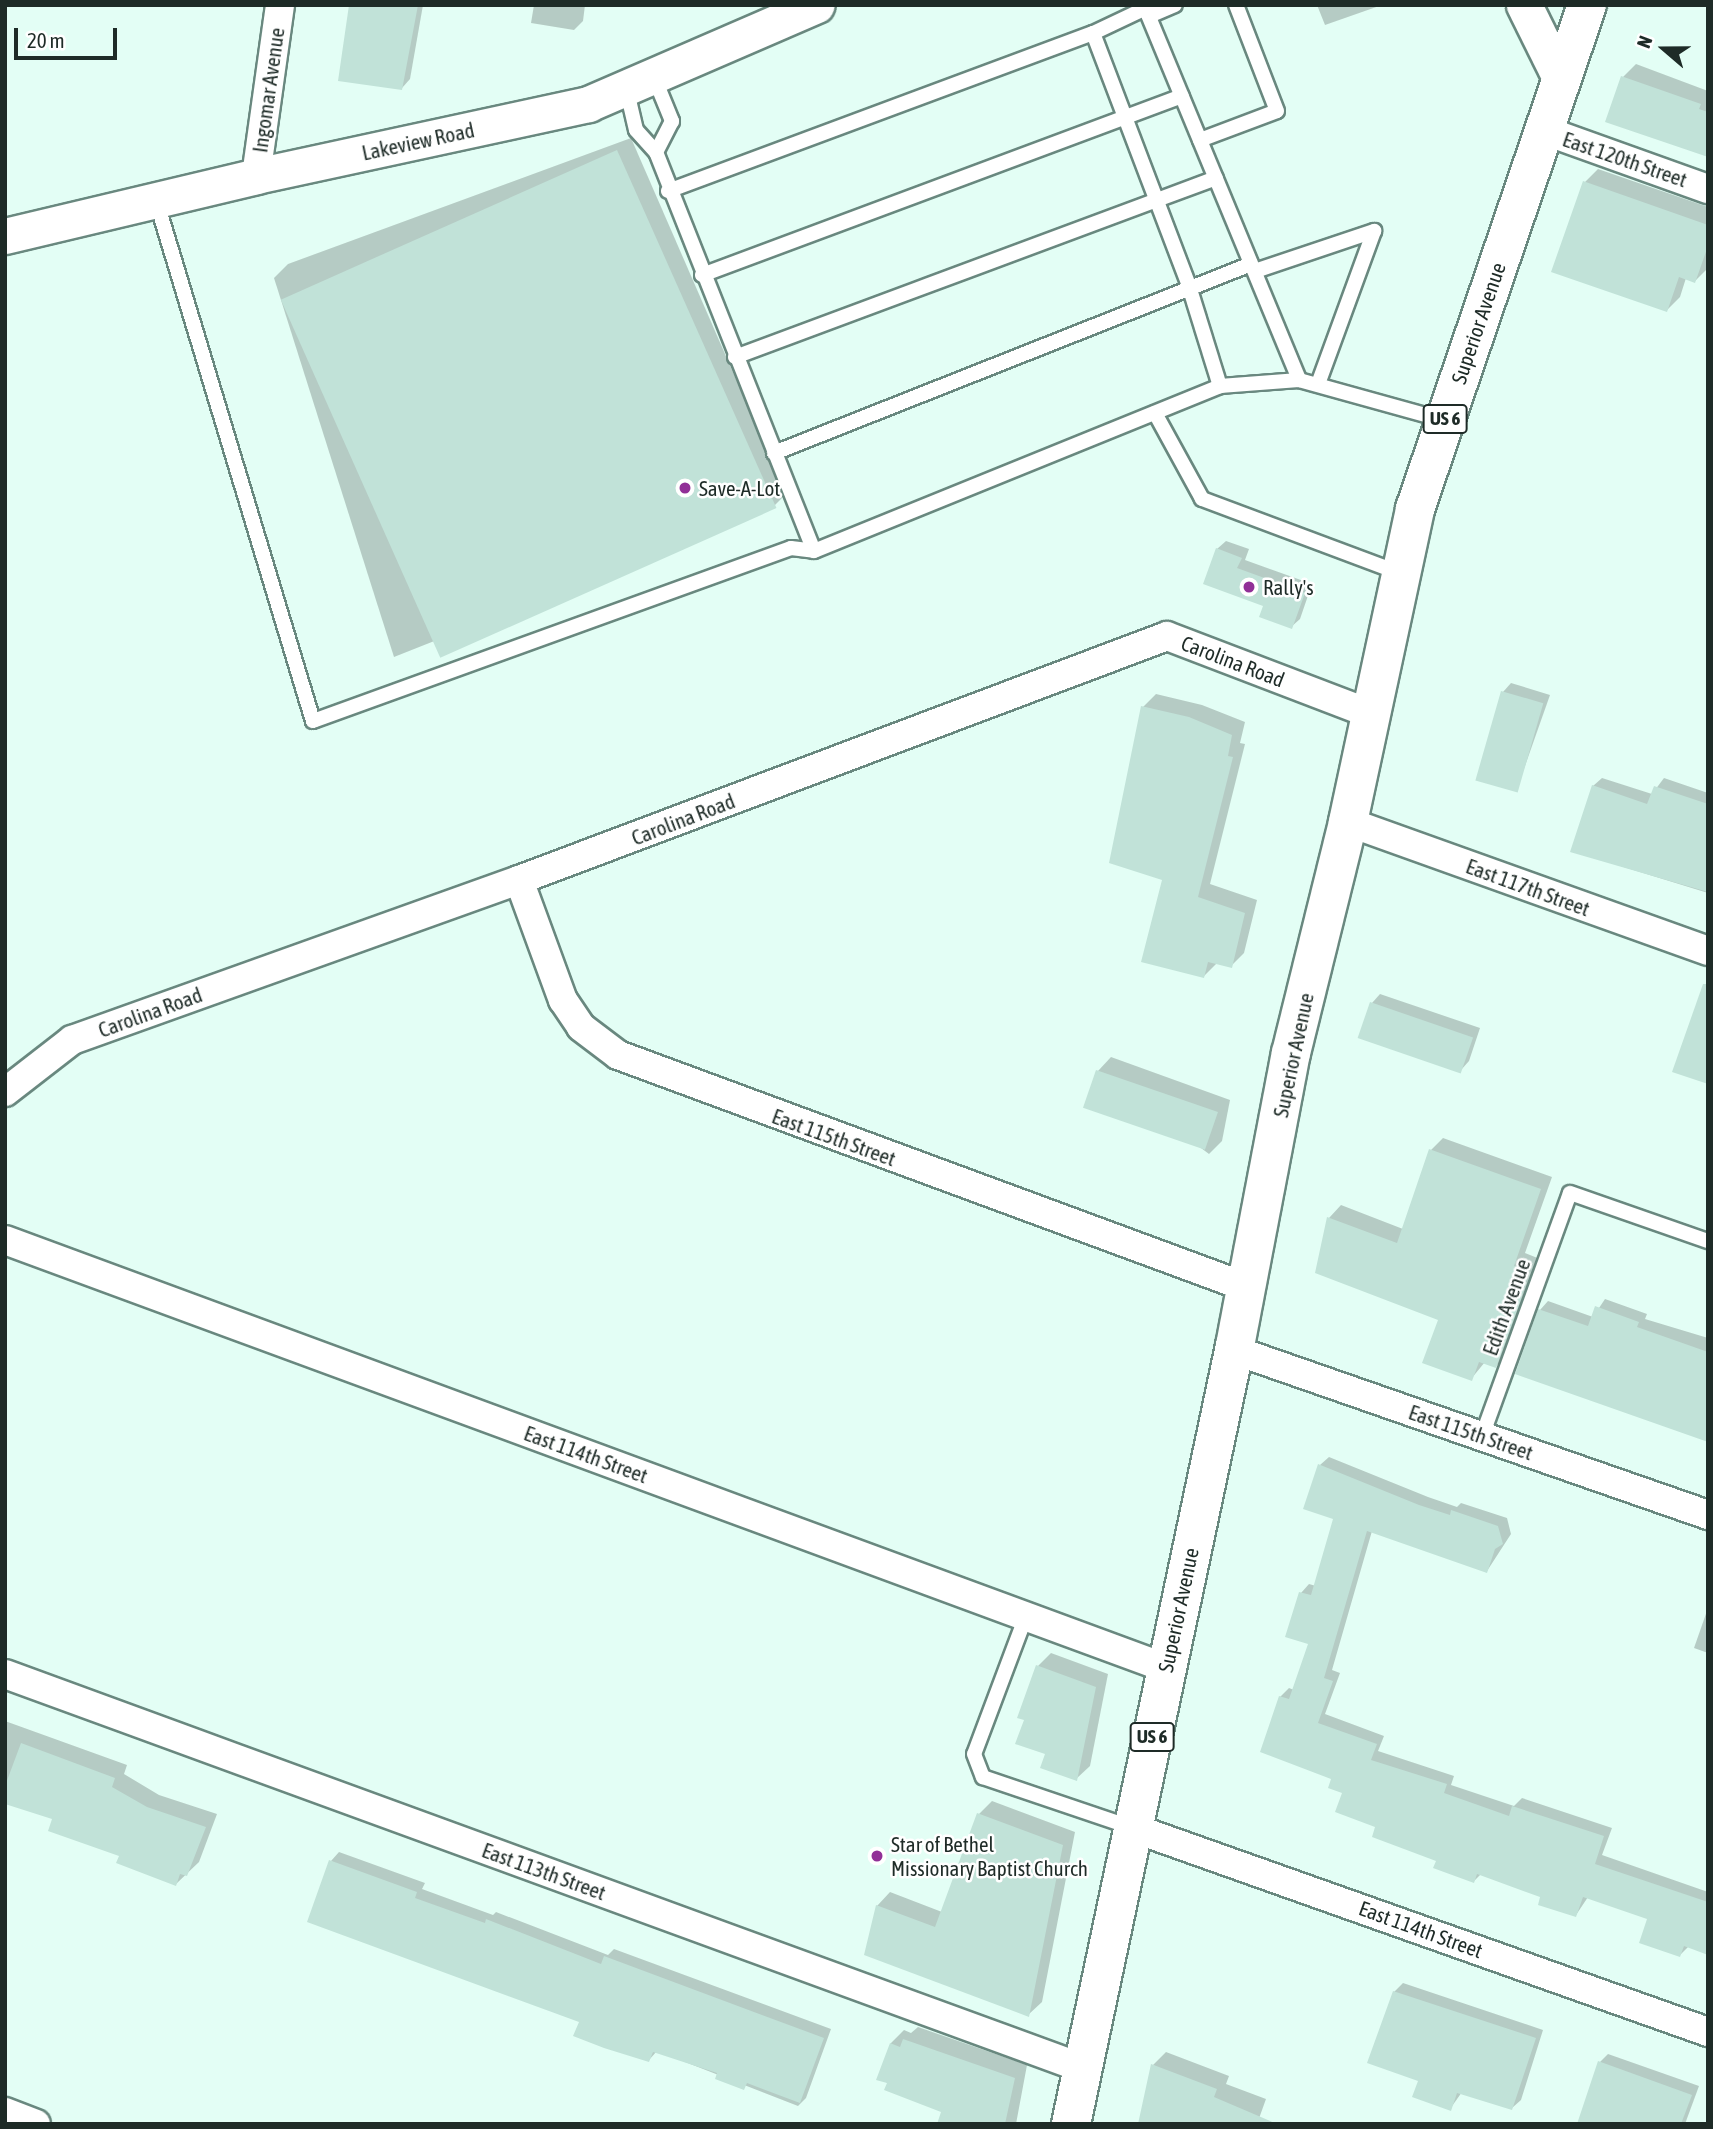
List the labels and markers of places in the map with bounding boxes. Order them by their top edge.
place label: Save-A-Lot [699,475,780,501]
marker: Save-A-Lot [677,480,693,496]
place label: Rally's [1263,574,1314,600]
marker: Rally's [1241,579,1257,595]
place label: Star of Bethel Missionary Baptist Church [891,1831,1088,1881]
marker: Star of Bethel Missionary Baptist Church [869,1848,885,1864]

